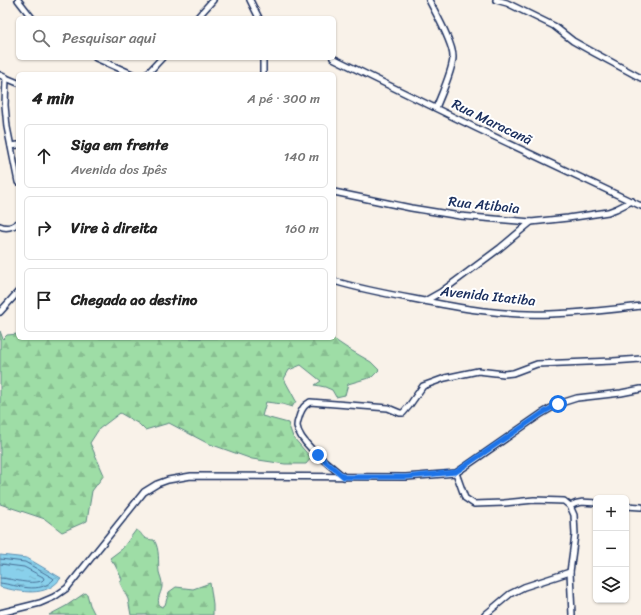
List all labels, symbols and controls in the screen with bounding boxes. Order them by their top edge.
search box [16,16,336,60]
text: Pesquisar aqui [62,25,156,51]
icon: search [30,27,52,49]
text: 4 min [32,83,74,113]
text: A pé · 300 m [247,87,320,110]
street label: Rua Maracanã [447,92,537,153]
text: Siga em frente [71,132,168,158]
icon: ahead [33,145,55,167]
text: 140 m [284,145,319,168]
text: Avenida dos Ipês [71,158,167,181]
street label: Rua Atibaia [447,189,521,221]
text: Vire à direita [71,215,157,241]
icon: right [33,217,55,239]
text: 160 m [284,217,319,240]
street label: Avenida Itatiba [438,278,537,313]
text: Chegada ao destino [71,287,197,313]
icon: arrive [33,289,55,311]
route start [549,395,567,413]
route end [309,446,327,464]
map controls [593,495,629,603]
button: + [593,495,629,531]
button: − [593,531,629,567]
button: layers [593,567,629,603]

